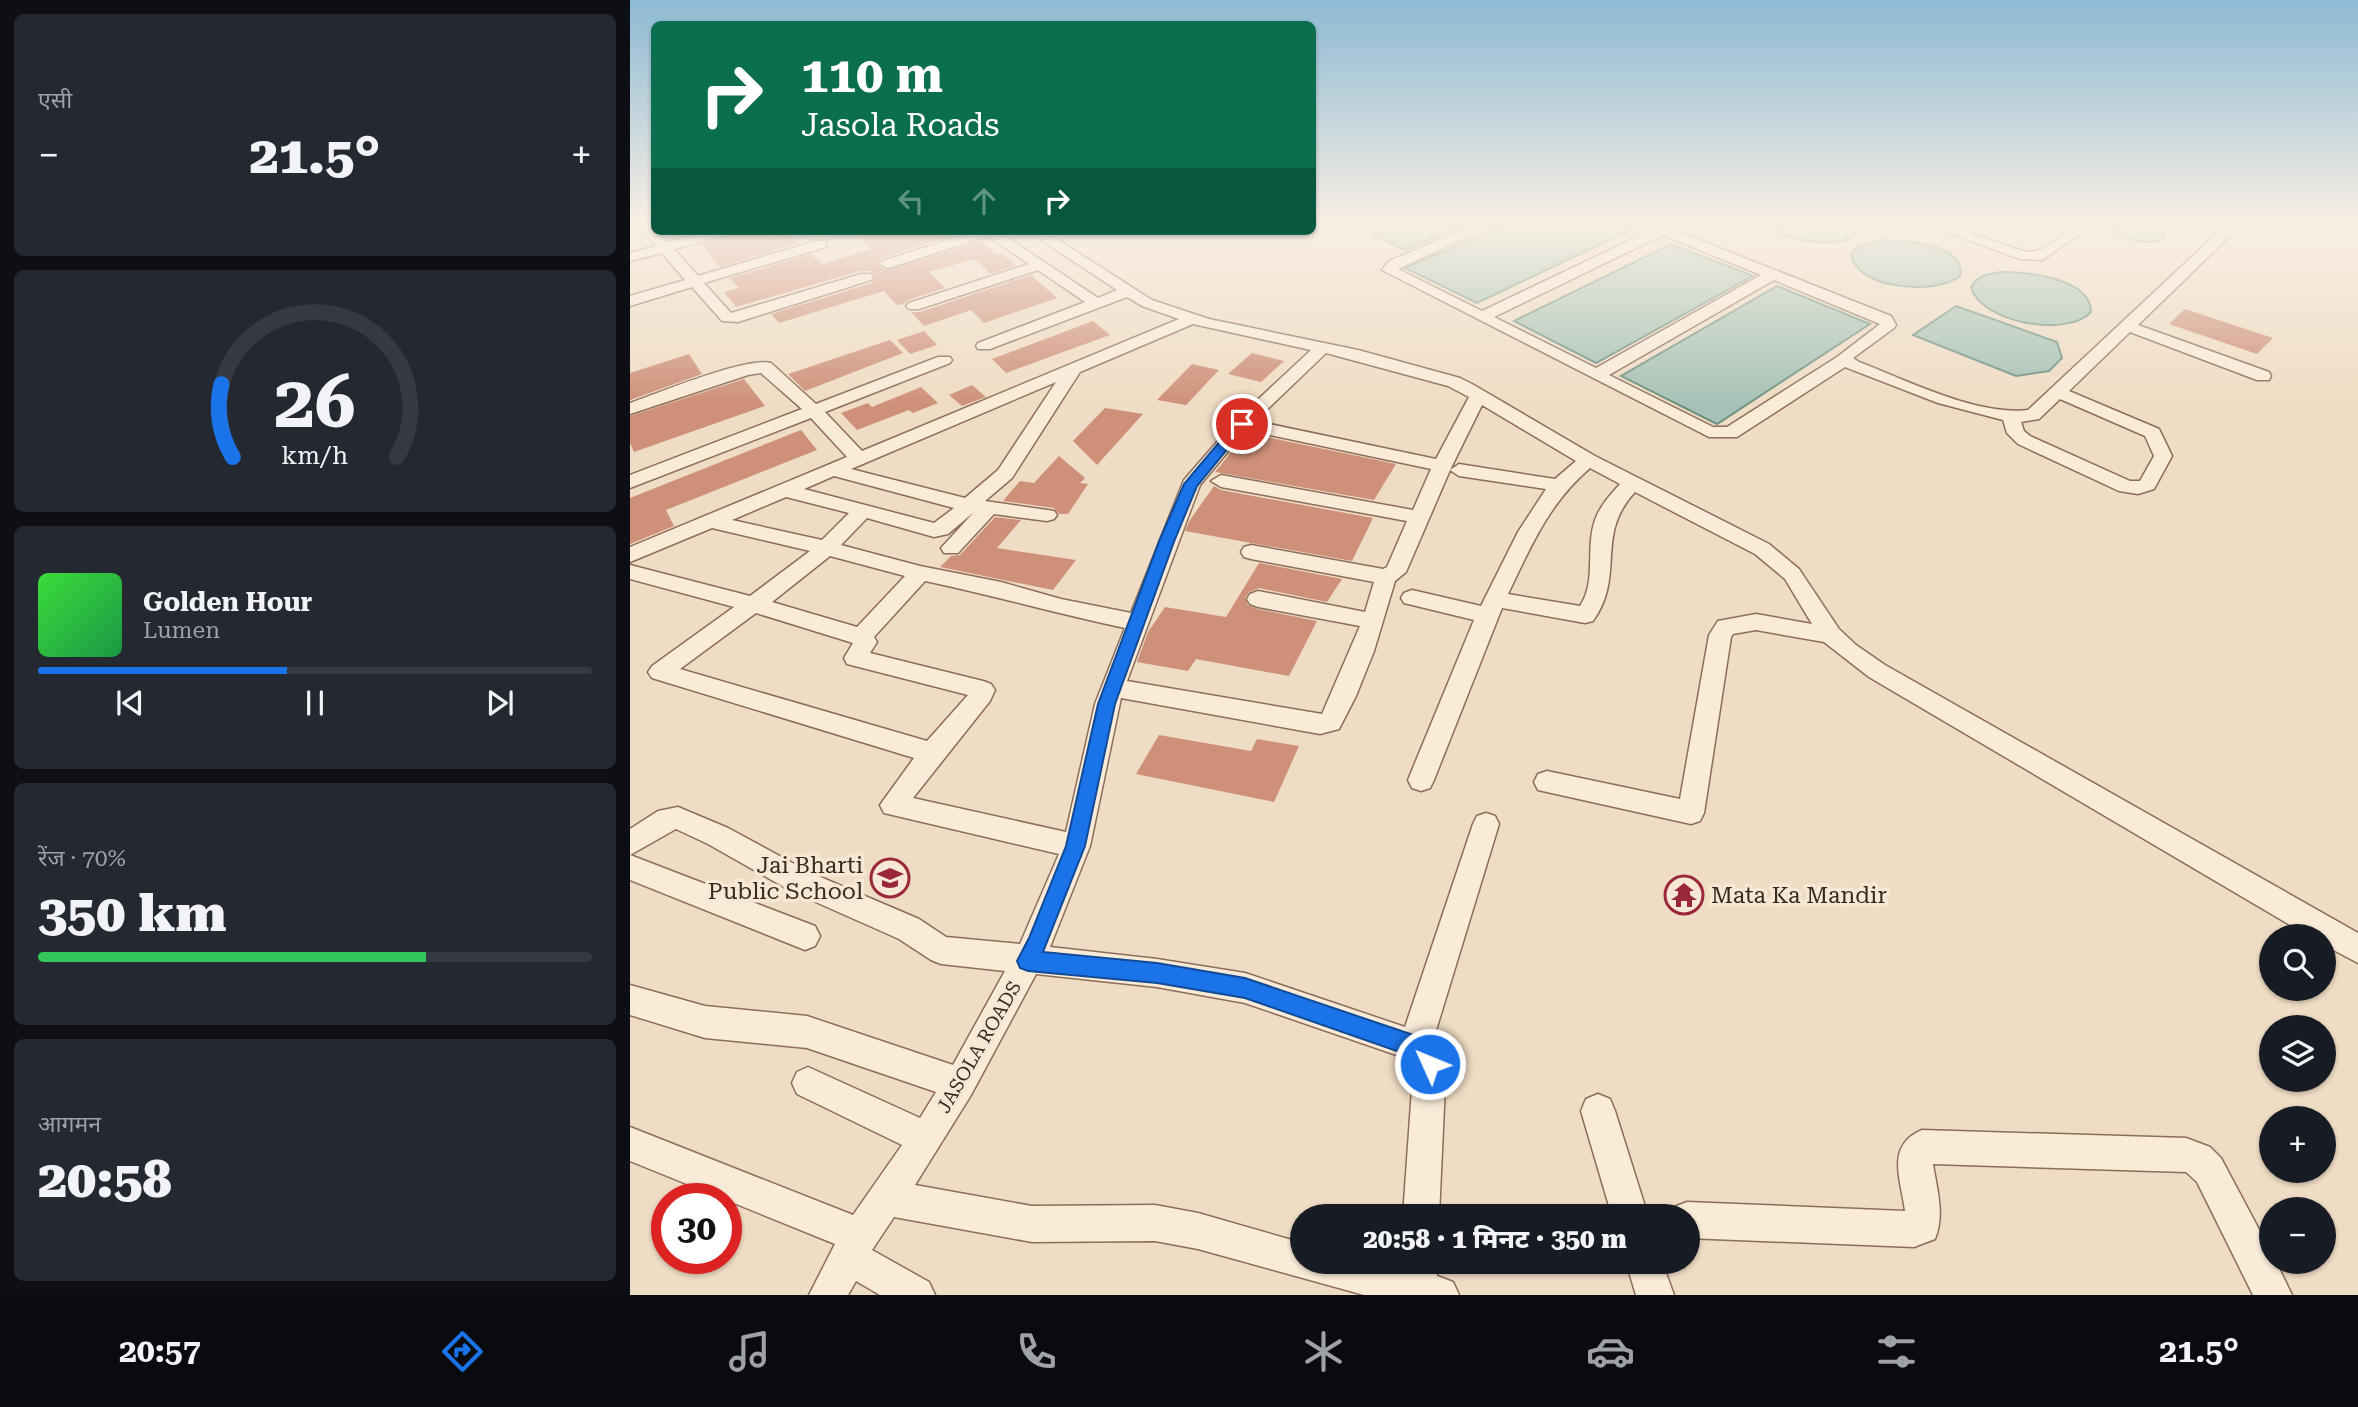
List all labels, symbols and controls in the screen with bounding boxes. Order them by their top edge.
text: 110 m [801,47,943,104]
icon: right [686,49,777,140]
text: एसी [38,87,72,114]
text: Jasola Roads [801,106,999,144]
text: 21.5° [250,125,380,186]
text: − [38,133,59,177]
text: + [571,133,592,177]
icon: left [892,182,930,220]
icon: ahead [965,182,1003,220]
icon: right [1038,182,1076,220]
text: 26 [274,361,356,446]
pin [1212,394,1272,454]
icon: arrive [1223,405,1261,443]
text: km/h [282,441,348,470]
text: Golden Hour [143,587,312,617]
text: Lumen [143,617,220,644]
icon: previous [111,684,149,722]
icon: pause [296,684,334,722]
icon: next [481,684,519,722]
text: रेंज · 70% [38,845,126,872]
place label: Jai Bharti Public School [708,852,863,905]
school or university icon: Jai Bharti Public School [869,857,911,899]
temple icon: Mata Ka Mandir [1663,874,1705,916]
place label: Mata Ka Mandir [1711,882,1887,909]
text: 350 km [38,883,226,944]
map controls [2259,924,2336,1274]
button: search [2259,924,2336,1001]
street label: JASOLA ROADS [932,977,1026,1117]
button: layers [2259,1015,2336,1092]
position arrow [1393,1027,1467,1101]
button: + [2259,1106,2336,1183]
text: आगमन [38,1111,101,1138]
text: 20:58 [38,1149,172,1210]
speed limit sign: 30 [651,1183,742,1274]
button: − [2259,1197,2336,1274]
text: 20:58 · 1 मिनट · 350 m [1363,1224,1627,1254]
icon: directions [438,1327,487,1376]
icon: music [725,1327,774,1376]
icon: phone [1012,1327,1061,1376]
icon: climate [1299,1327,1348,1376]
icon: car [1586,1327,1635,1376]
icon: filters [1872,1327,1921,1376]
text: 20:57 [119,1332,201,1370]
text: 21.5° [2159,1332,2239,1370]

